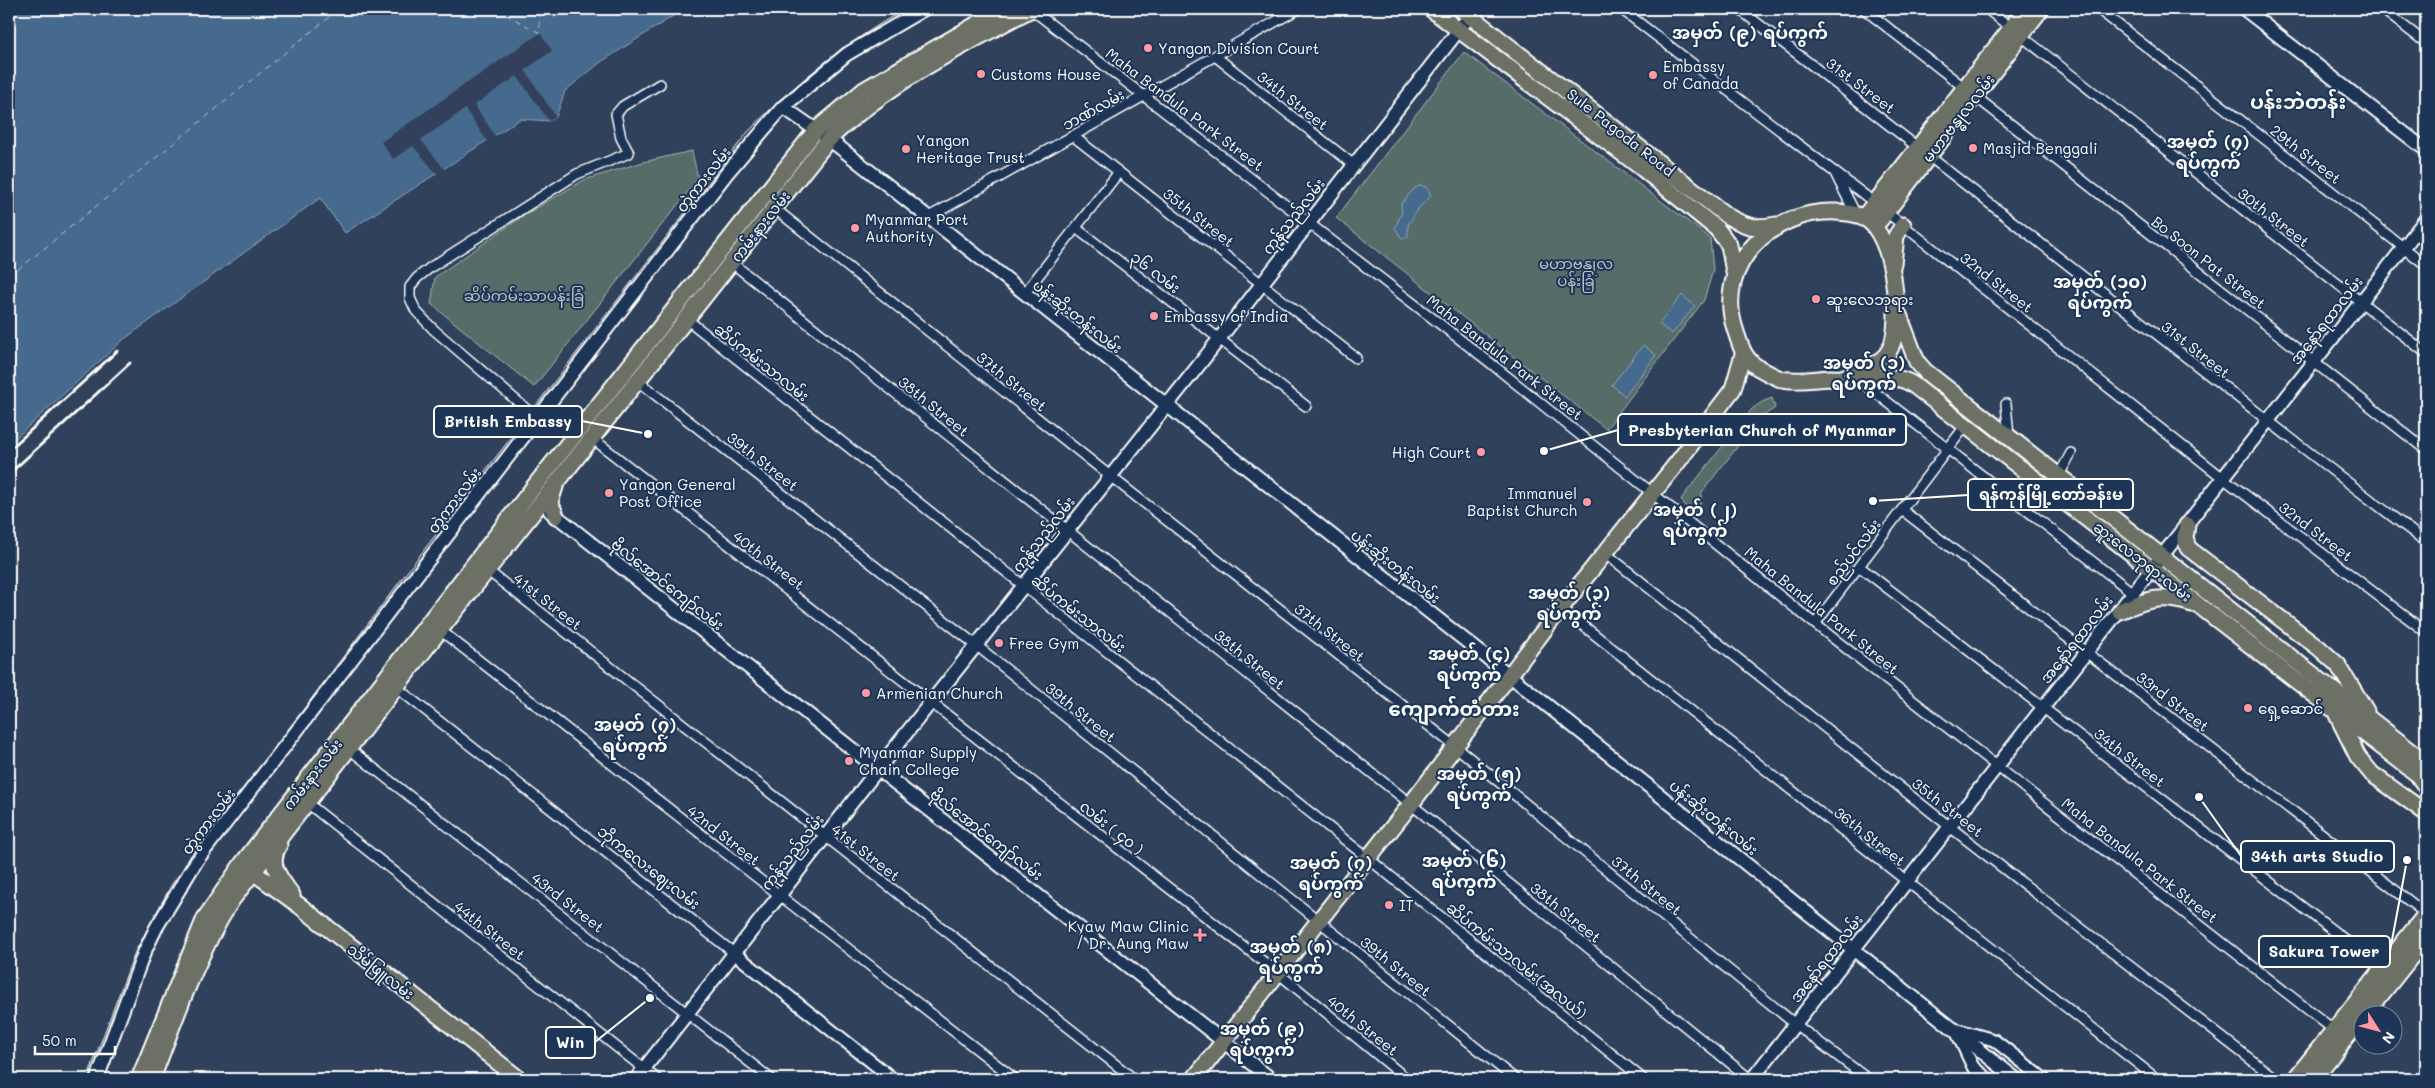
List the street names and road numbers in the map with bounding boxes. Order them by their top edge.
street label: Maha Bandula Park Street [1102,43,1268,175]
street label: 31st Street [1822,52,1900,118]
street label: 34th Street [1253,66,1333,134]
street label: မဟာဗန္ဓုလလမ်း [1917,70,2001,168]
street label: ဘဏ်လမ်း [1058,84,1128,134]
street label: Sule Pagoda Road [1563,84,1679,180]
street label: 29th Street [2266,120,2346,188]
street label: တွဲကားလမ်း [671,142,736,217]
street label: ကုန်သည်လမ်း [1257,174,1331,260]
street label: 35th Street [1159,183,1239,251]
street label: 30th Street [2234,183,2314,251]
street label: ကမ်းနားလမ်း [726,186,796,267]
street label: Bo Soon Pat Street [2148,211,2270,313]
street label: ၃၆ လမ်း [1126,247,1185,300]
street label: 32nd Street [1956,247,2038,317]
street label: အနော်ရထာလမ်း [2285,272,2369,370]
street label: ပန်းဆိုးတန်းလမ်း [1027,275,1127,360]
street label: Maha Bandula Park Street [1423,290,1587,424]
street label: 31st Street [2158,316,2234,382]
street label: ဆိပ်ကမ်းသာလမ်း [710,319,814,405]
street label: 37th Street [973,347,1051,415]
street label: 38th Street [894,371,974,441]
street label: 39th Street [723,427,803,495]
street label: တွဲကားလမ်း [423,463,487,538]
street label: ကုန်သည်လမ်း [1007,492,1081,578]
street label: 32nd Street [2275,497,2357,565]
street label: စည်ပင်လမ်း [1821,514,1887,591]
street label: ဆူးလေဘုရားလမ်း [2088,516,2196,608]
street label: ပန်းဆိုးတန်းလမ်း [1345,525,1445,610]
street label: 40th Street [729,526,809,594]
street label: ဗိုလ်အောင်ကျော်လမ်း [606,534,729,637]
street label: Maha Bandula Park Street [1741,541,1903,679]
street label: 41st Street [510,568,586,634]
street label: ဆိပ်ကမ်းသာလမ်း [1027,570,1131,656]
street label: အနော်ရထာလမ်း [2035,591,2119,689]
street label: 37th Street [1290,598,1370,666]
street label: 38th Street [1210,624,1290,694]
street label: 33rd Street [2132,666,2214,736]
street label: 39th Street [1042,677,1120,747]
street label: 34th Street [2090,723,2170,791]
street label: ကမ်းနားလမ်း [278,734,348,815]
street label: 35th Street [1908,773,1988,841]
street label: ပန်းဆိုးတန်းလမ်း [1664,775,1763,861]
street label: တွဲကားလမ်း [177,784,241,859]
street label: ဗိုလ်အောင်ကျော်လမ်း [925,784,1048,887]
street label: Maha Bandula Park Street [2058,793,2222,927]
street label: လမ်း ( ၄၀ ) [1074,796,1148,861]
street label: 42nd Street [683,800,765,870]
street label: 36th Street [1830,802,1910,870]
street label: ကုန်သည်လမ်း [756,810,830,896]
street label: 41st Street [828,819,904,885]
street label: ဘိုကလေးဈေးလမ်း [592,821,704,916]
street label: 37th Street [1608,851,1686,919]
street label: 43rd Street [527,867,609,937]
street label: 38th Street [1526,877,1606,947]
street label: 44th Street [450,896,530,964]
street label: ဆိပ်ကမ်းသာလမ်း(အလယ်) [1443,897,1591,1023]
street label: အနော်ရထာလမ်း [1785,910,1869,1008]
street label: 39th Street [1357,931,1435,1001]
street label: သိမ်ဖြူလမ်း [342,939,419,1006]
street label: 40th Street [1323,990,1403,1060]

